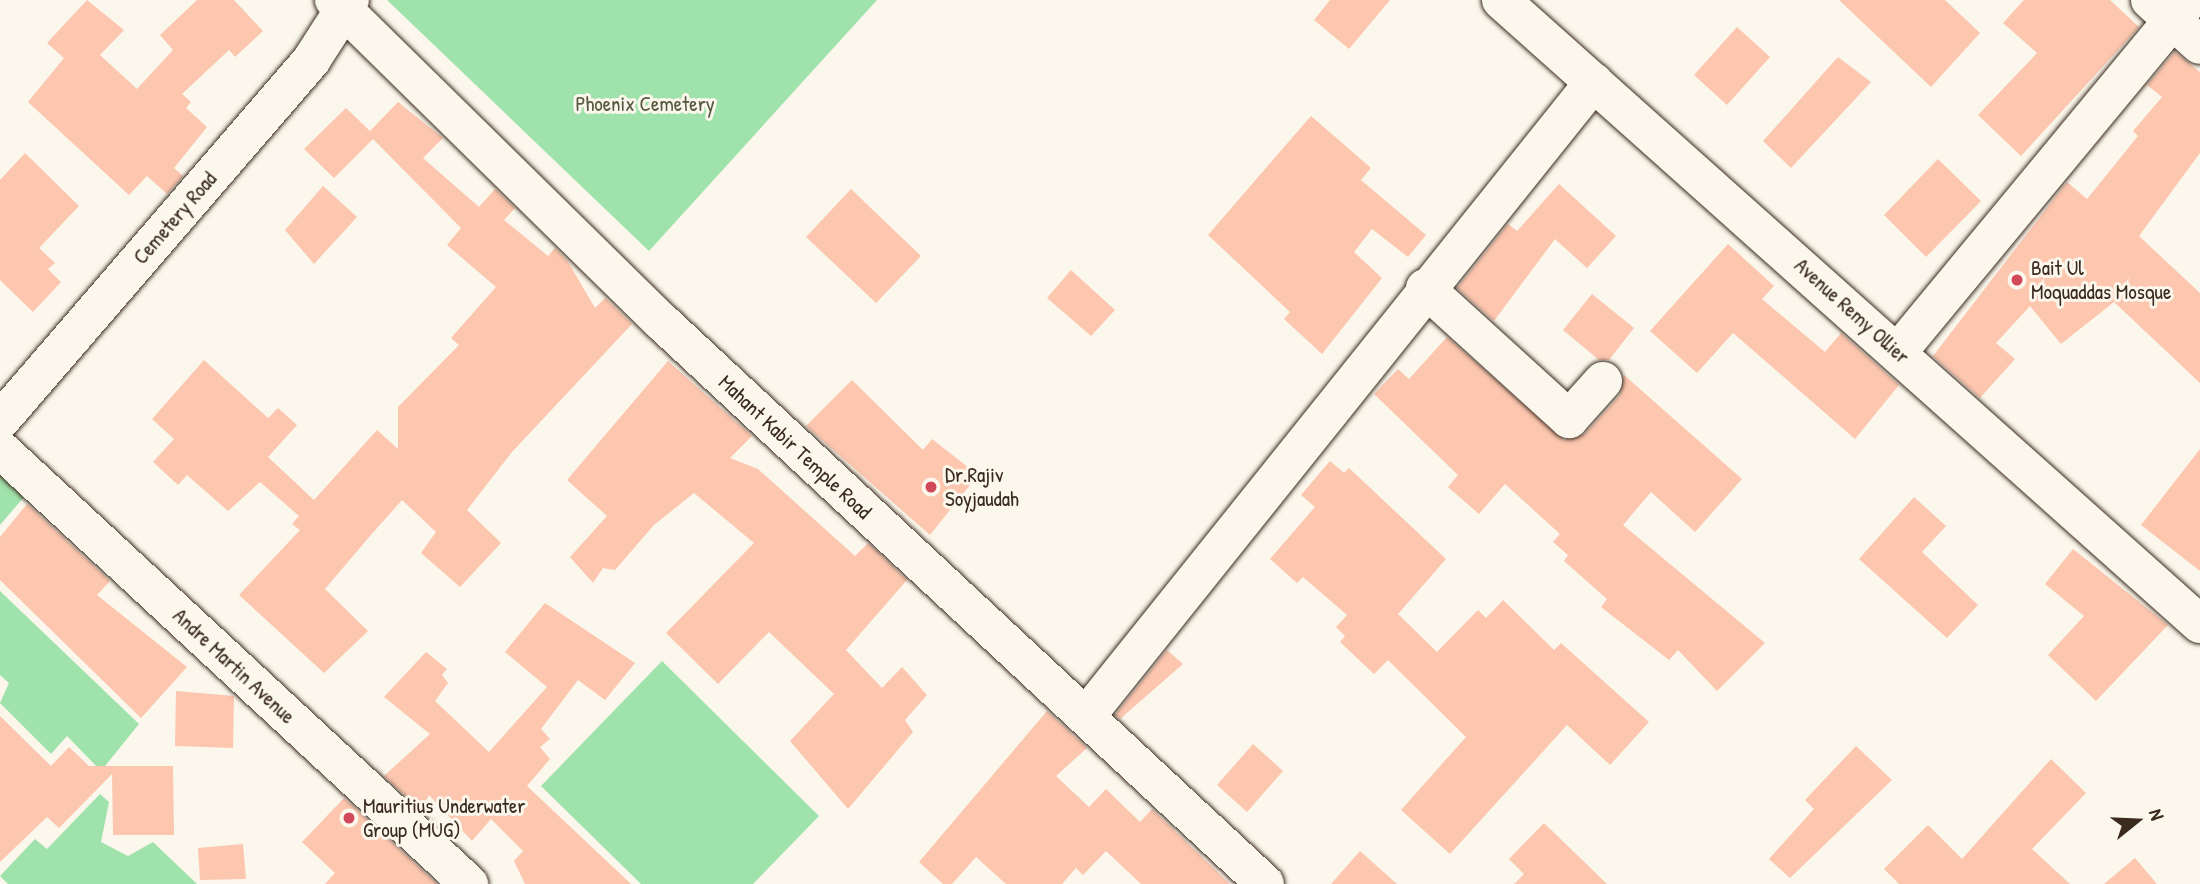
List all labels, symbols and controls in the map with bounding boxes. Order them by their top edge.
park label: Phoenix Cemetery [575,91,715,117]
street label: Cemetery Road [128,167,222,269]
street label: Avenue Remy Ollier [1789,253,1915,369]
place label: Bait Ul Moquaddas Mosque [2031,255,2171,305]
marker: Bait Ul Moquaddas Mosque [2009,272,2025,288]
street label: Mahant Kabir Temple Road [713,370,877,524]
place label: Dr.Rajiv Soyjaudah [945,462,1019,512]
marker: Dr.Rajiv Soyjaudah [923,479,939,495]
street label: Andre Martin Avenue [168,603,300,729]
north arrow [2102,786,2172,856]
place label: Mauritius Underwater Group (MUG) [363,793,525,843]
text: N [2143,806,2171,823]
marker: Mauritius Underwater Group (MUG) [341,810,357,826]

